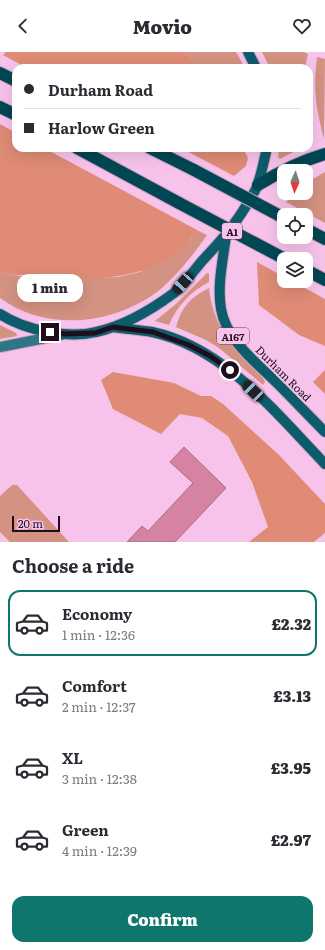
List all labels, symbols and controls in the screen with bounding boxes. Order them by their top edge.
text: Movio [133,13,192,40]
icon: back [12,15,34,37]
icon: heart [291,15,313,37]
text: Durham Road [48,78,153,101]
text: Harlow Green [48,116,155,139]
north arrow [277,164,313,200]
map controls [277,164,313,288]
button: locate [277,208,313,244]
road number: A1 [222,223,242,239]
button: layers [277,252,313,288]
car [171,270,195,296]
callout: 1 min [17,274,83,302]
text: 1 min [32,278,68,297]
route end [41,323,59,341]
road number: A167 [217,328,249,344]
street label: Durham Road [253,342,316,405]
route start [221,361,239,379]
car [240,378,266,404]
scale bar [12,514,60,533]
text: 20 m [18,515,43,531]
text: Choose a ride [12,552,134,579]
text: Economy [62,602,132,625]
icon: car [14,605,50,641]
text: £2.32 [272,612,311,635]
text: 1 min · 12:36 [62,625,135,644]
text: Comfort [62,674,127,697]
icon: car [14,677,50,713]
text: £3.13 [273,684,311,707]
text: 2 min · 12:37 [62,697,136,716]
text: XL [62,746,83,769]
icon: car [14,749,50,785]
text: £3.95 [271,756,311,779]
text: 3 min · 12:38 [62,769,137,788]
text: Green [62,818,109,841]
icon: car [14,821,50,857]
text: £2.97 [271,828,311,851]
text: 4 min · 12:39 [62,841,137,860]
button: Confirm [12,896,313,942]

